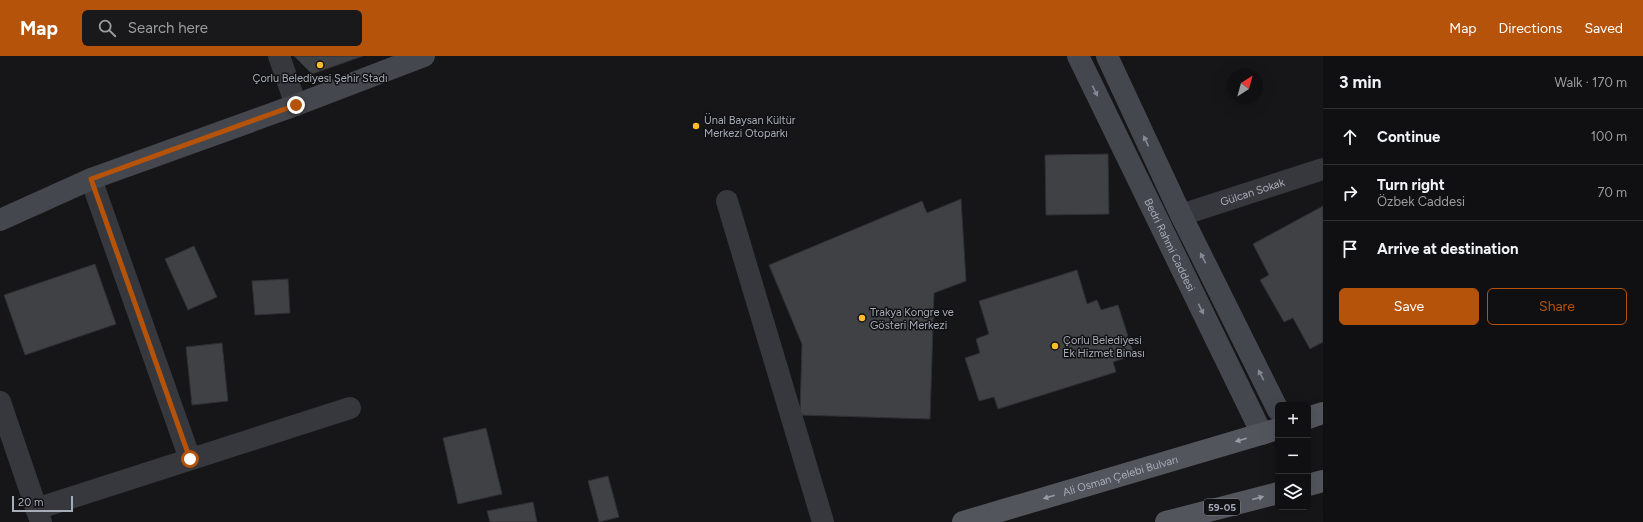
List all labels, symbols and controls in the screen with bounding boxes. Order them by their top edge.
search box [82,10,362,46]
text: Map [20,17,58,40]
icon: search [96,17,118,39]
text: Search here [128,19,208,37]
text: Map [1449,20,1477,37]
text: Directions [1499,20,1562,37]
text: Saved [1584,20,1623,37]
marker: Çorlu Belediyesi Şehir Stadı [315,60,325,70]
north arrow [1227,68,1263,104]
place label: Çorlu Belediyesi Şehir Stadı [253,72,387,85]
text: 3 min [1339,72,1381,92]
text: Walk · 170 m [1555,75,1627,90]
one-way arrow [1092,85,1098,97]
route end [287,96,305,114]
place label: Ünal Baysan Kültür Merkezi Otoparkı [704,113,796,140]
marker: Ünal Baysan Kültür Merkezi Otoparkı [691,121,701,131]
icon: ahead [1339,126,1361,148]
text: Continue [1377,128,1440,146]
text: 100 m [1591,129,1627,144]
one-way arrow [1143,135,1149,147]
street label: Gülcan Sokak [1219,176,1287,209]
text: Turn right [1377,176,1445,194]
icon: right [1339,182,1361,204]
text: 70 m [1597,185,1627,200]
text: Özbek Caddesi [1377,194,1465,209]
street label: Bedri Rahmi Caddesi [1141,196,1198,294]
icon: arrive [1339,238,1361,260]
text: Arrive at destination [1377,240,1518,258]
one-way arrow [1199,253,1206,264]
button: Save [1339,288,1479,325]
button: Share [1487,288,1627,325]
one-way arrow [1198,303,1204,315]
place label: Trakya Kongre ve Gösteri Merkezi [870,306,954,332]
marker: Trakya Kongre ve Gösteri Merkezi [857,313,867,323]
place label: Çorlu Belediyesi Ek Hizmet Binası [1063,334,1145,360]
marker: Çorlu Belediyesi Ek Hizmet Binası [1050,341,1060,351]
one-way arrow [1257,369,1264,380]
map controls [1275,402,1311,510]
button: + [1275,402,1311,438]
one-way arrow [1234,437,1246,443]
button: − [1275,438,1311,474]
route start [181,450,199,468]
street label: Ali Osman Çelebi Bulvarı [1061,453,1180,499]
button: layers [1275,474,1311,510]
scale bar [12,494,73,513]
one-way arrow [1042,494,1054,500]
one-way arrow [1253,495,1265,501]
text: 20 m [18,496,43,509]
road number: 59-05 [1204,499,1240,515]

